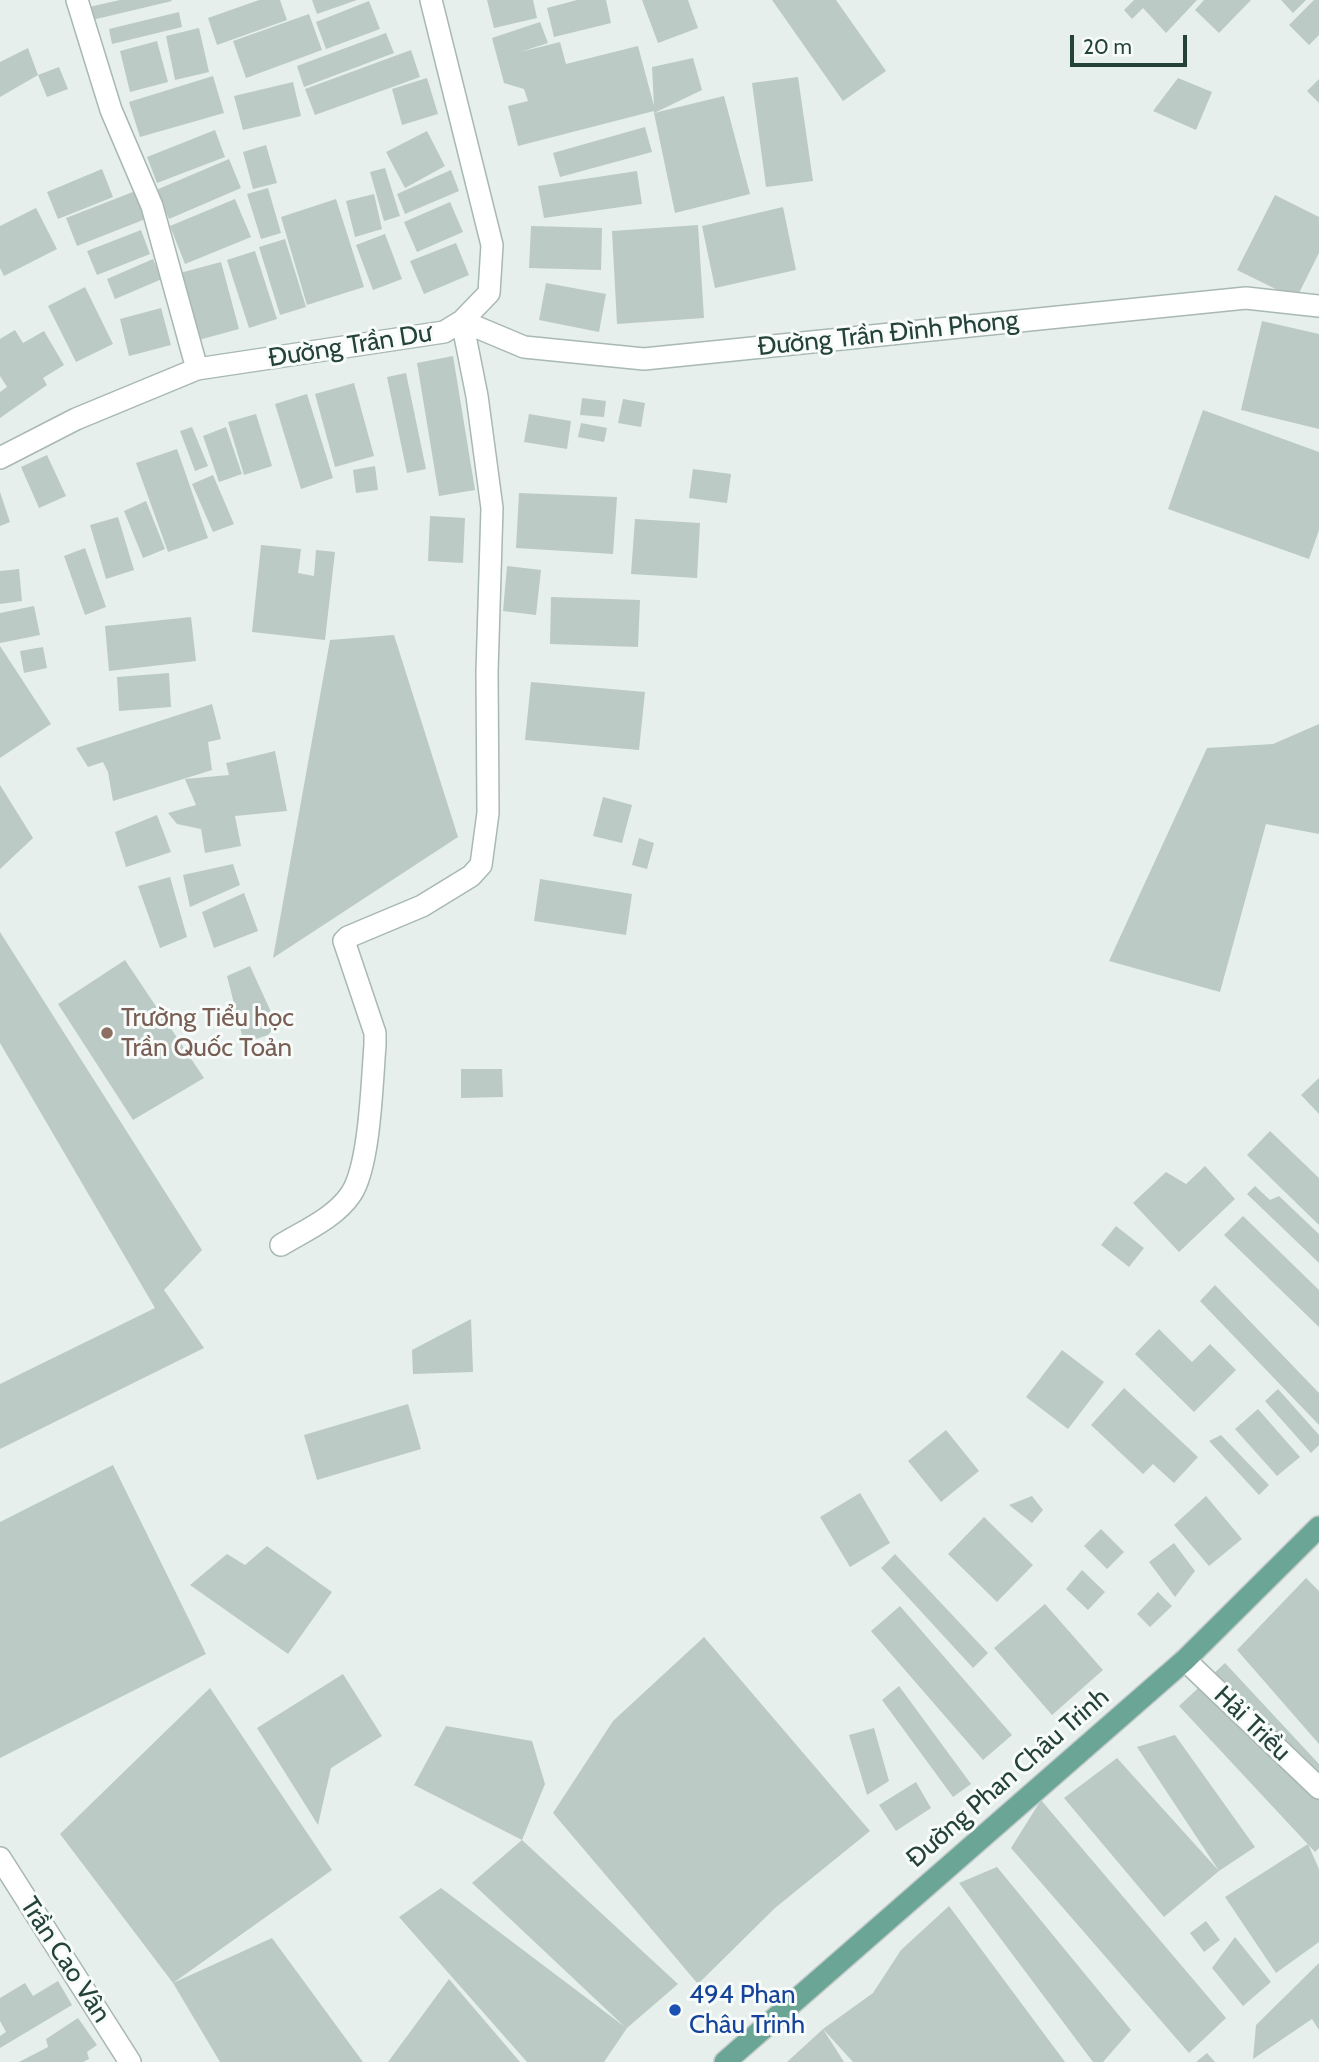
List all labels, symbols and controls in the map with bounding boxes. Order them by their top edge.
scale bar [1074,21,1191,65]
text: 20 m [1083,34,1132,59]
street label: Đường Trần Đình Phong [756,305,1020,363]
street label: Đường Trần Dư [266,318,434,374]
place label: Trường Tiểu học Trần Quốc Toản [121,1002,294,1064]
marker: Trường Tiểu học Trần Quốc Toản [99,1025,115,1041]
street label: Hải Triều [1207,1680,1297,1768]
street label: Đường Phan Châu Trinh [900,1682,1116,1874]
street label: Trần Cao Vân [13,1892,117,2028]
place label: 494 Phan Châu Trinh [689,1979,805,2040]
marker: 494 Phan Châu Trinh [667,2002,683,2018]

